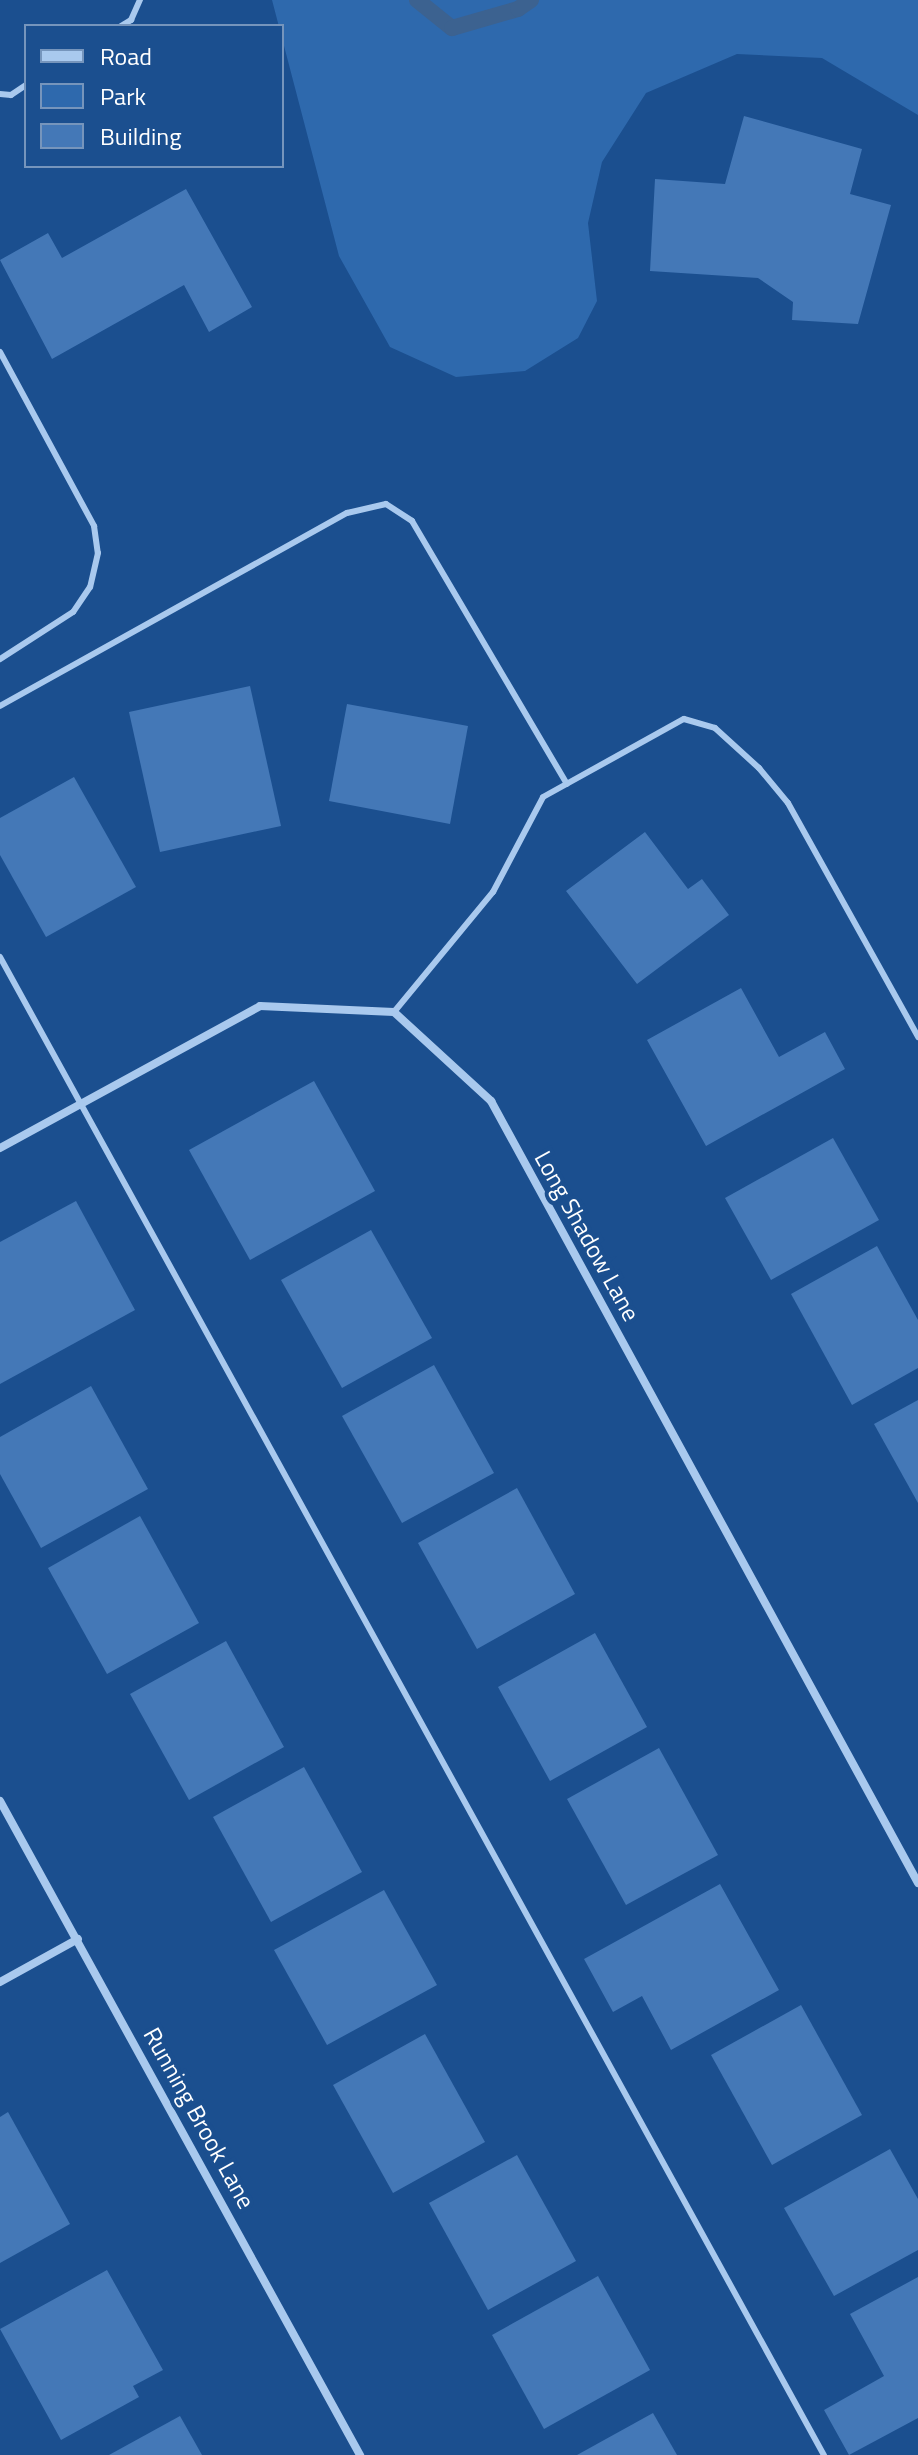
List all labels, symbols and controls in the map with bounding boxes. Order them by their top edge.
legend [24,24,284,168]
text: Road [100,38,152,74]
text: Park [100,78,146,114]
text: Building [100,118,182,154]
street label: Long Shadow Lane [528,1146,646,1326]
street label: Running Brook Lane [137,2022,261,2214]

